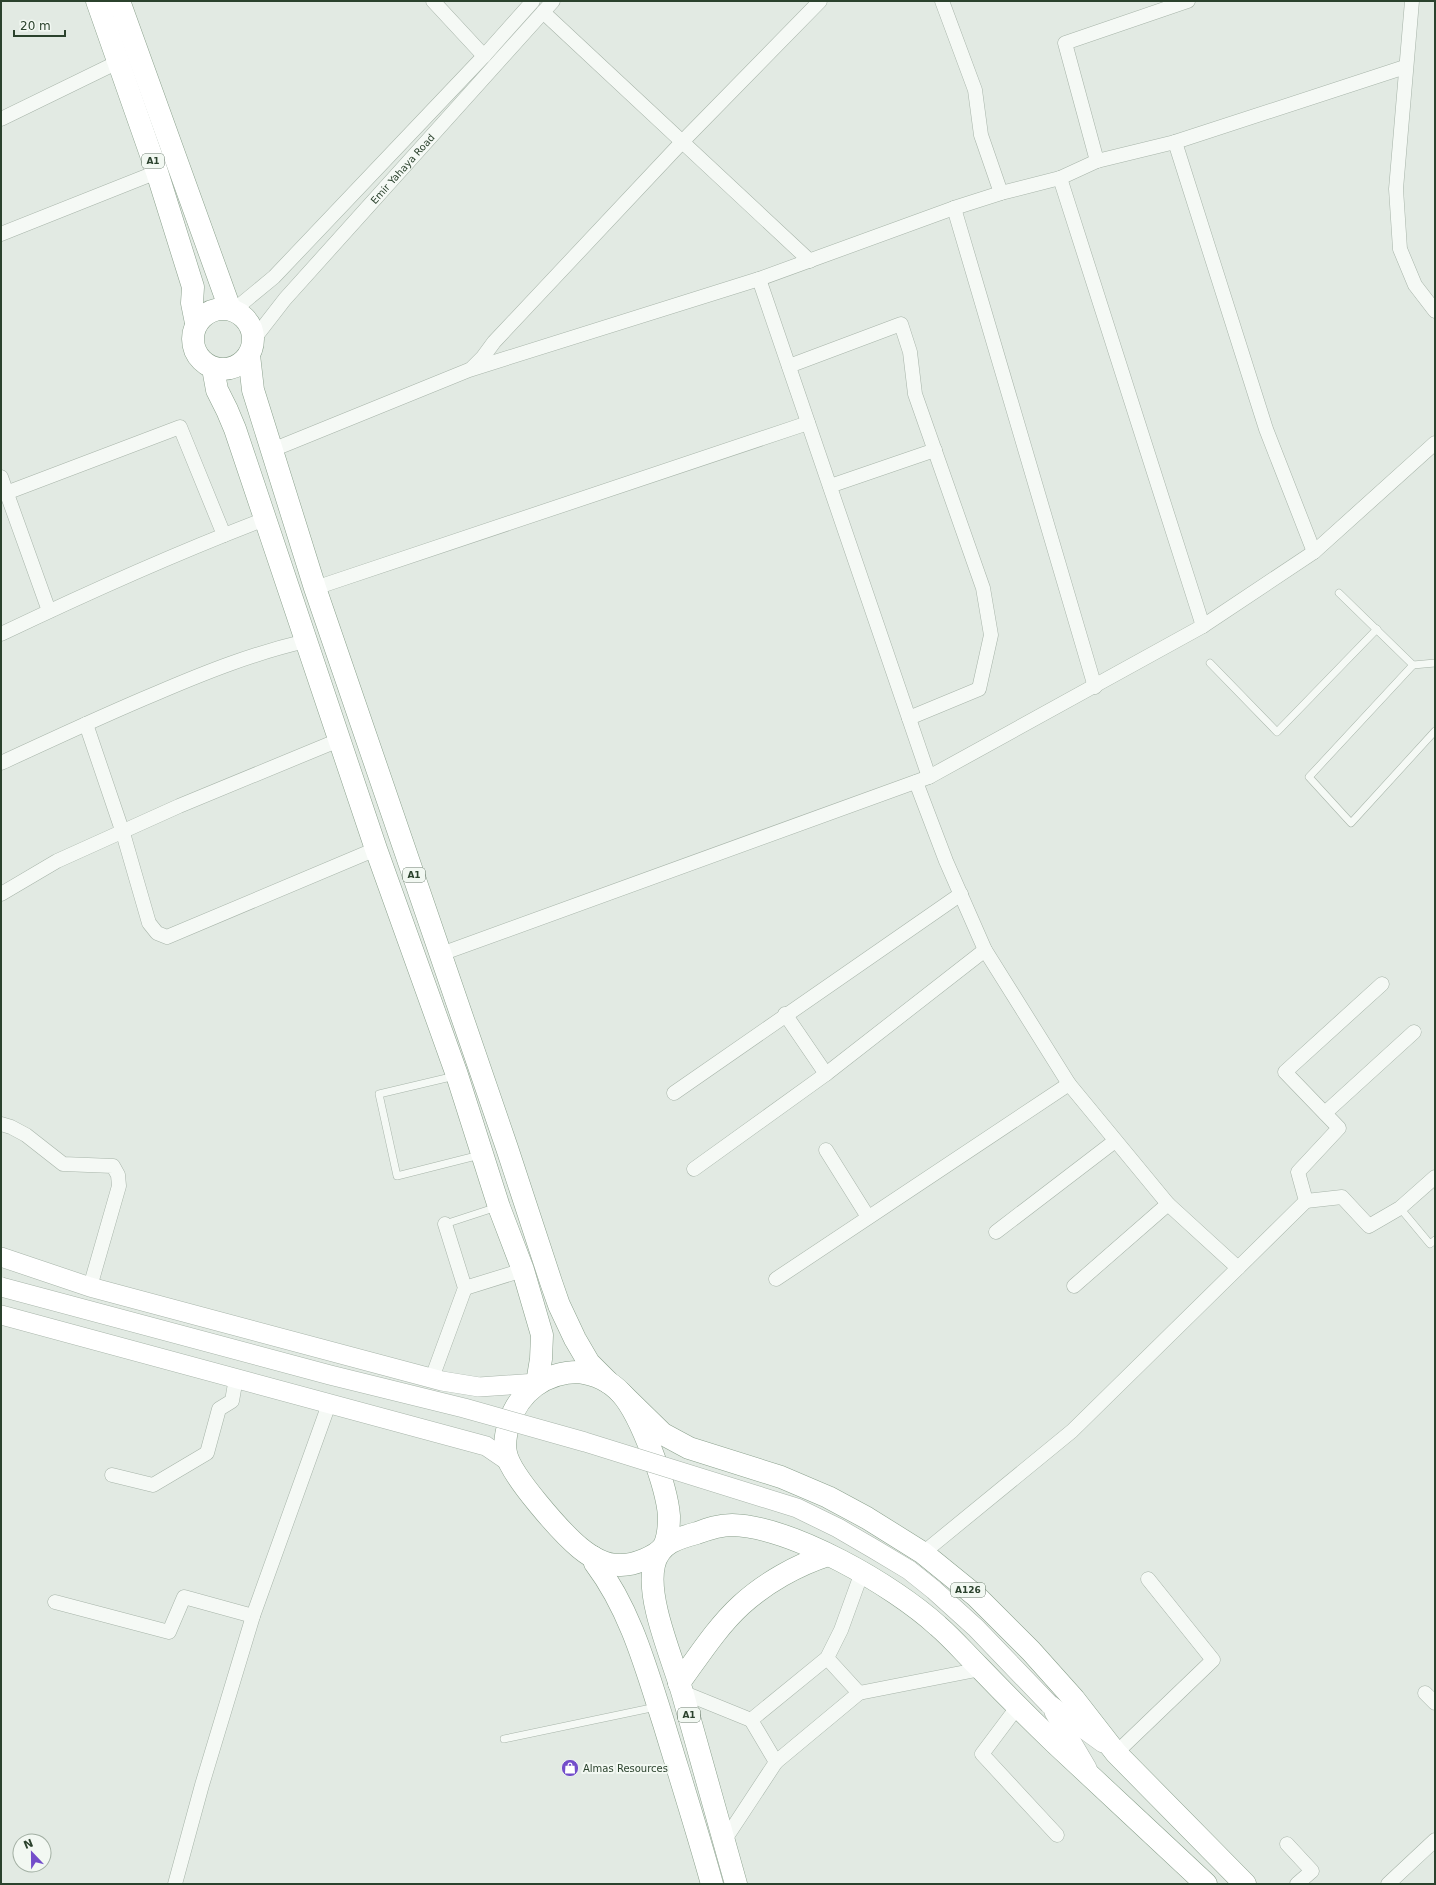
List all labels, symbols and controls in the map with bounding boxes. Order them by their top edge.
scale bar [14,12,65,38]
text: 20 m [20,19,51,33]
street label: Emir Yahaya Road [369,132,437,206]
road number: A1 [142,154,164,168]
road number: A1 [403,868,425,882]
road number: A126 [951,1583,985,1597]
road number: A1 [678,1708,700,1722]
shop icon: Almas Resources [560,1758,580,1778]
place label: Almas Resources [583,1763,668,1774]
north arrow [12,1833,52,1873]
text: N [22,1836,35,1852]

